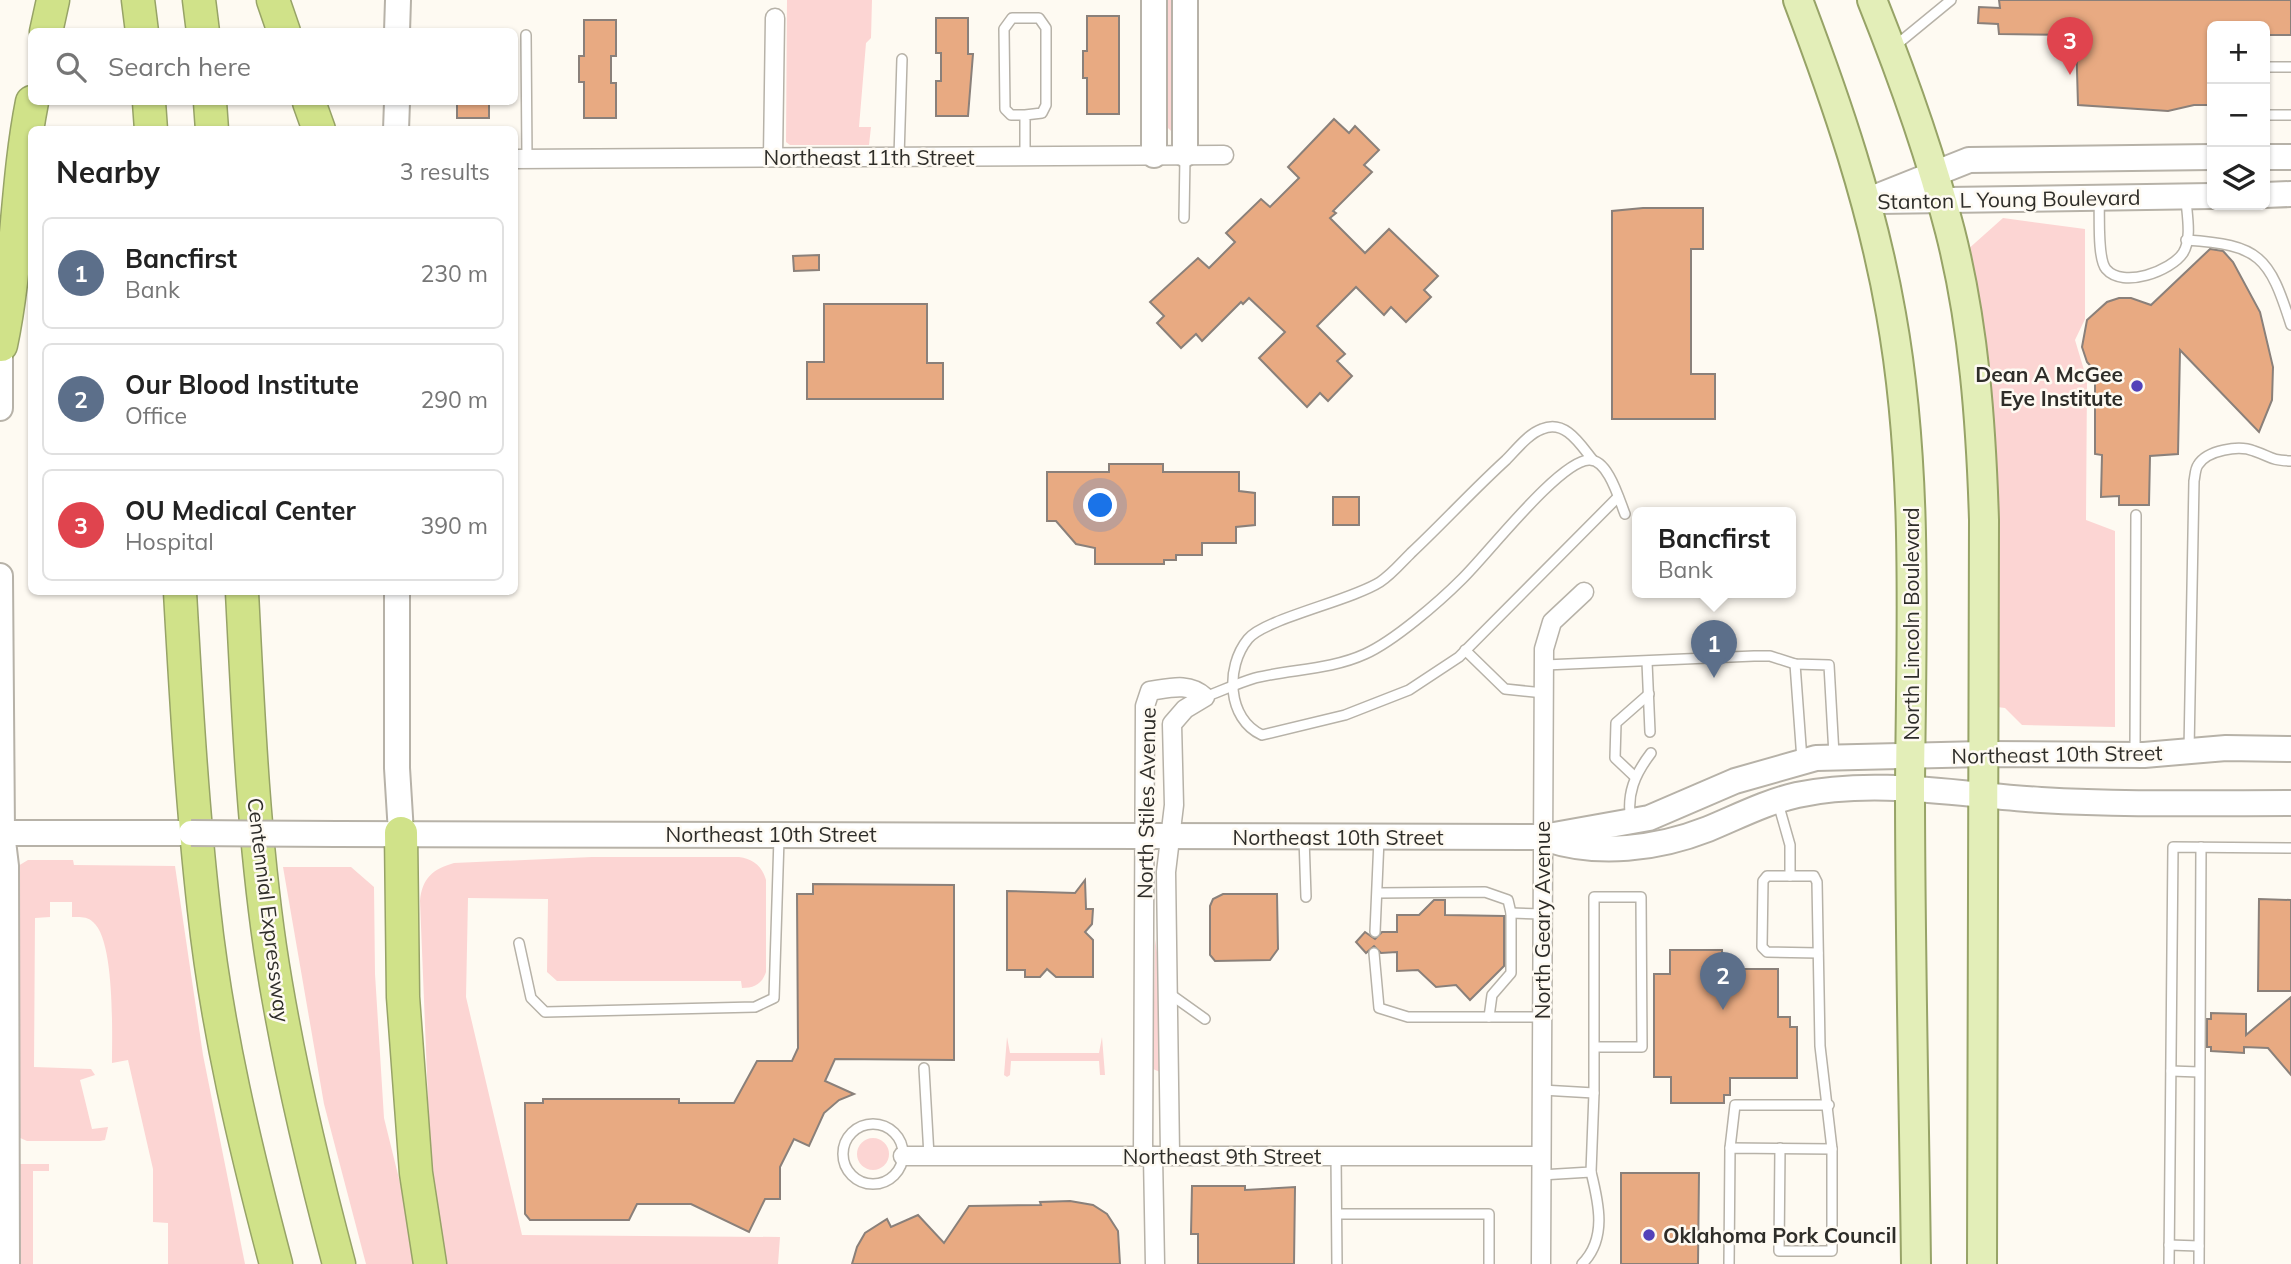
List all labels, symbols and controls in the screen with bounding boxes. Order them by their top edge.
pin: 3 [2047,17,2093,75]
map controls [2207,21,2270,210]
button: + [2207,21,2270,84]
search box [28,28,518,105]
icon: search [52,48,90,86]
text: Search here [108,50,251,83]
button: − [2207,84,2270,147]
street label: Northeast 11th Street [763,144,975,170]
button: layers [2207,147,2270,210]
text: Nearby [56,153,160,191]
text: 3 results [400,157,490,186]
street label: Stanton L Young Boulevard [1877,184,2141,214]
text: Bancfirst [125,242,237,275]
text: 1 [74,259,88,288]
text: 230 m [420,259,488,288]
text: Bank [125,275,180,304]
place label: Dean A McGee Eye Institute [1975,361,2123,411]
text: Our Blood Institute [125,368,359,401]
marker: Dean A McGee Eye Institute [2129,378,2145,394]
text: 2 [74,385,88,414]
text: 290 m [420,385,488,414]
text: Office [125,401,187,430]
your location [1083,488,1117,522]
text: OU Medical Center [125,494,356,527]
popup [1632,507,1796,598]
street label: North Lincoln Boulevard [1898,507,1924,741]
text: 3 [74,511,88,540]
text: 390 m [420,511,488,540]
text: Bancfirst [1658,522,1770,555]
text: Hospital [125,527,214,556]
text: Bank [1658,555,1713,584]
pin: 1 [1691,620,1737,678]
street label: North Stiles Avenue [1131,707,1161,899]
street label: Northeast 10th Street [1951,739,2163,769]
street label: Centennial Expressway [242,796,296,1024]
street label: Northeast 10th Street [665,821,877,847]
street label: North Geary Avenue [1529,821,1555,1019]
street label: Northeast 10th Street [1232,824,1444,850]
pin: 2 [1700,952,1746,1010]
street label: Northeast 9th Street [1123,1143,1321,1169]
place label: Oklahoma Pork Council [1663,1222,1897,1248]
marker: Oklahoma Pork Council [1641,1227,1657,1243]

